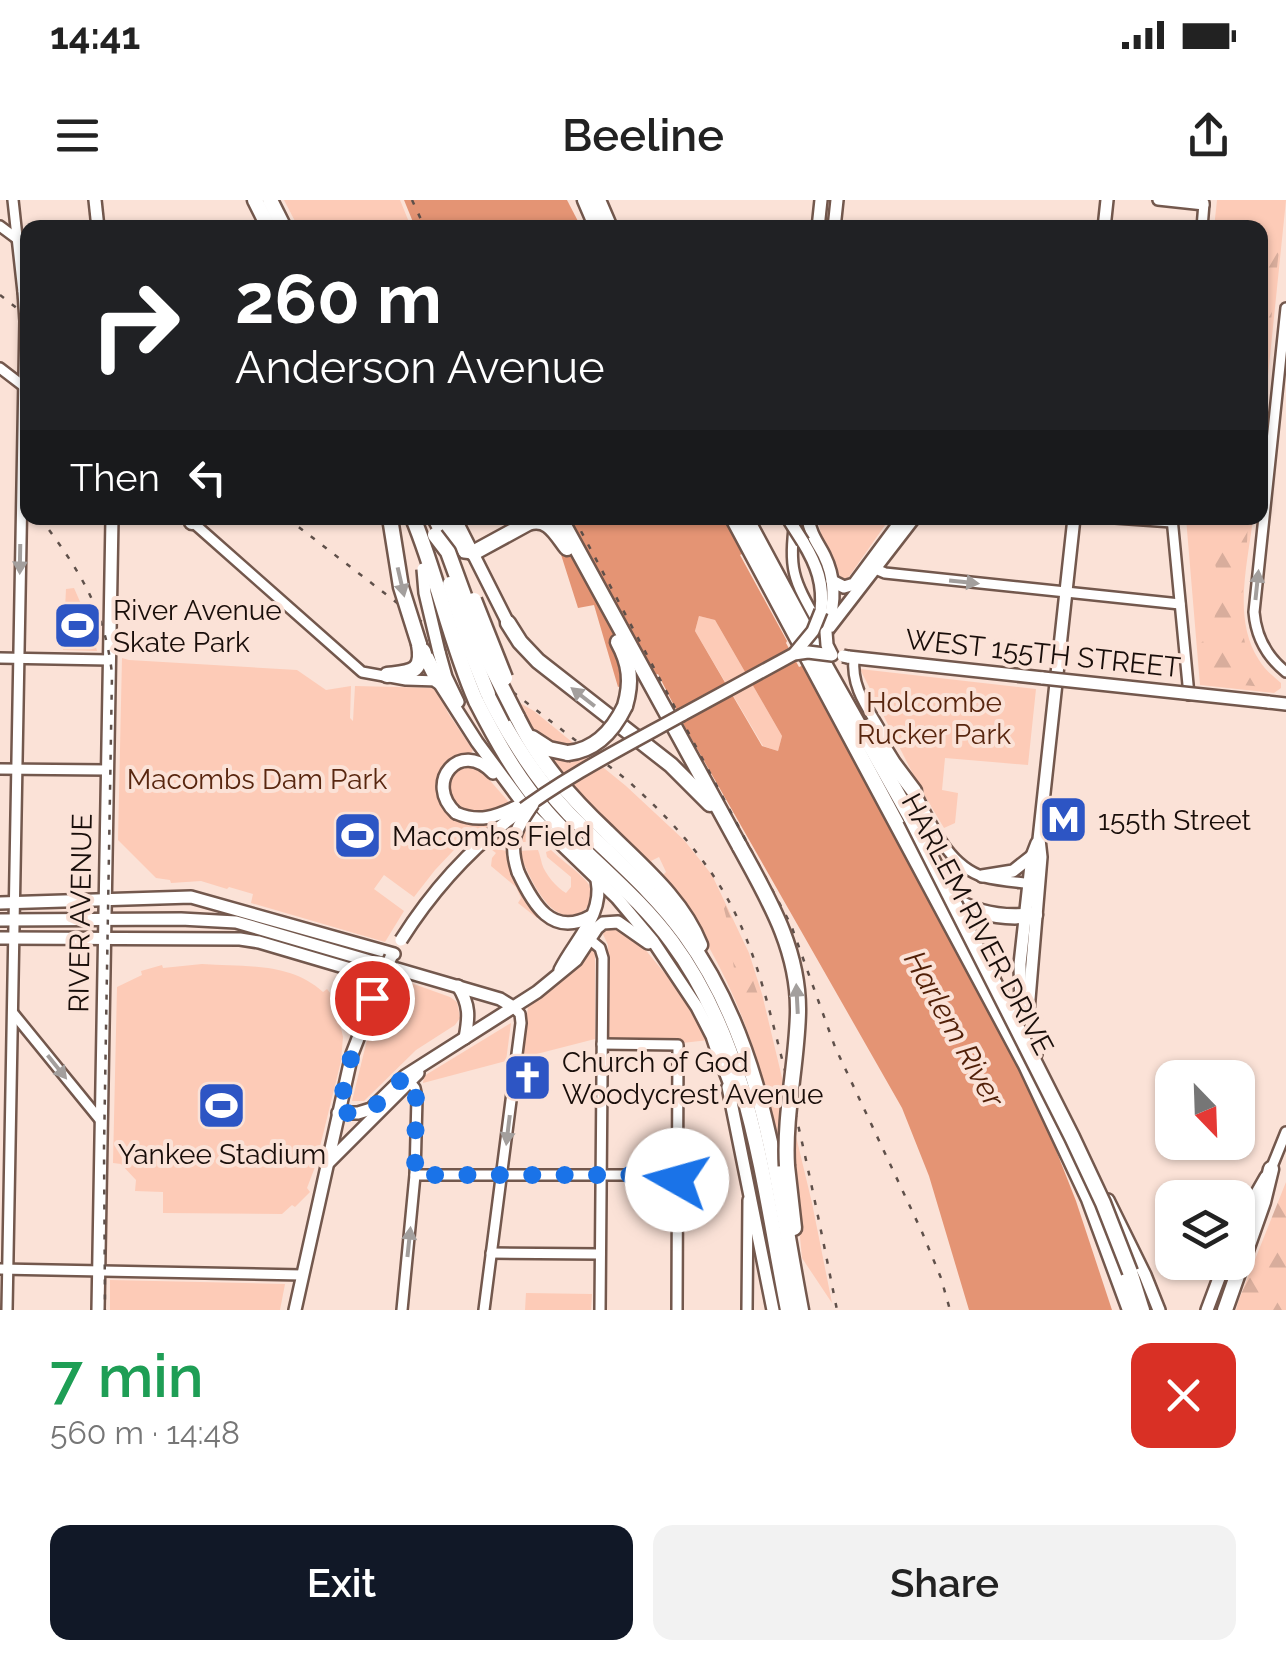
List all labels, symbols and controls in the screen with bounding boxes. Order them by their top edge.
text: 14:41 [50,13,140,58]
icon: menu [50,108,105,163]
icon: share [1181,108,1236,163]
text: Beeline [562,109,724,162]
text: 260 m [235,257,442,339]
icon: right [70,260,200,390]
text: Anderson Avenue [235,341,605,394]
icon: left [180,450,235,505]
text: Then [70,455,160,500]
one-way arrow [12,543,28,575]
one-way arrow [393,567,409,598]
one-way arrow [1249,569,1265,600]
one-way arrow [948,574,980,590]
place label: River Avenue Skate Park [113,594,282,659]
sports icon: River Avenue Skate Park [52,600,104,652]
street label: WEST 155TH STREET [904,623,1182,684]
one-way arrow [571,686,597,707]
park label: Holcombe Rucker Park [857,686,1011,751]
park label: Macombs Dam Park [127,763,387,796]
street label: HARLEM RIVER DRIVE [895,788,1060,1060]
metro station icon: 155th Street [1037,794,1089,846]
place label: 155th Street [1098,804,1252,837]
sports icon: Macombs Field [331,810,383,862]
street label: RIVER AVENUE [62,813,99,1013]
place label: Macombs Field [392,820,591,853]
water label: Harlem River [897,945,1012,1114]
pin [330,956,415,1041]
icon: arrive [345,971,400,1026]
one-way arrow [789,982,805,1014]
place label: Church of God Woodycrest Avenue [562,1046,823,1111]
church icon: Church of God Woodycrest Avenue [501,1052,553,1104]
one-way arrow [46,1054,67,1080]
north arrow [1155,1060,1255,1160]
map controls [1155,1060,1255,1280]
sports icon: Yankee Stadium [196,1080,248,1132]
one-way arrow [499,1115,515,1146]
position arrow [625,1128,729,1232]
place label: Yankee Stadium [118,1138,326,1171]
button: layers [1155,1180,1255,1280]
one-way arrow [401,1226,417,1258]
text: 7 min [50,1341,204,1411]
button: close [1131,1343,1236,1448]
text: 560 m · 14:48 [50,1414,240,1451]
button: Exit [50,1525,633,1640]
button: Share [653,1525,1236,1640]

